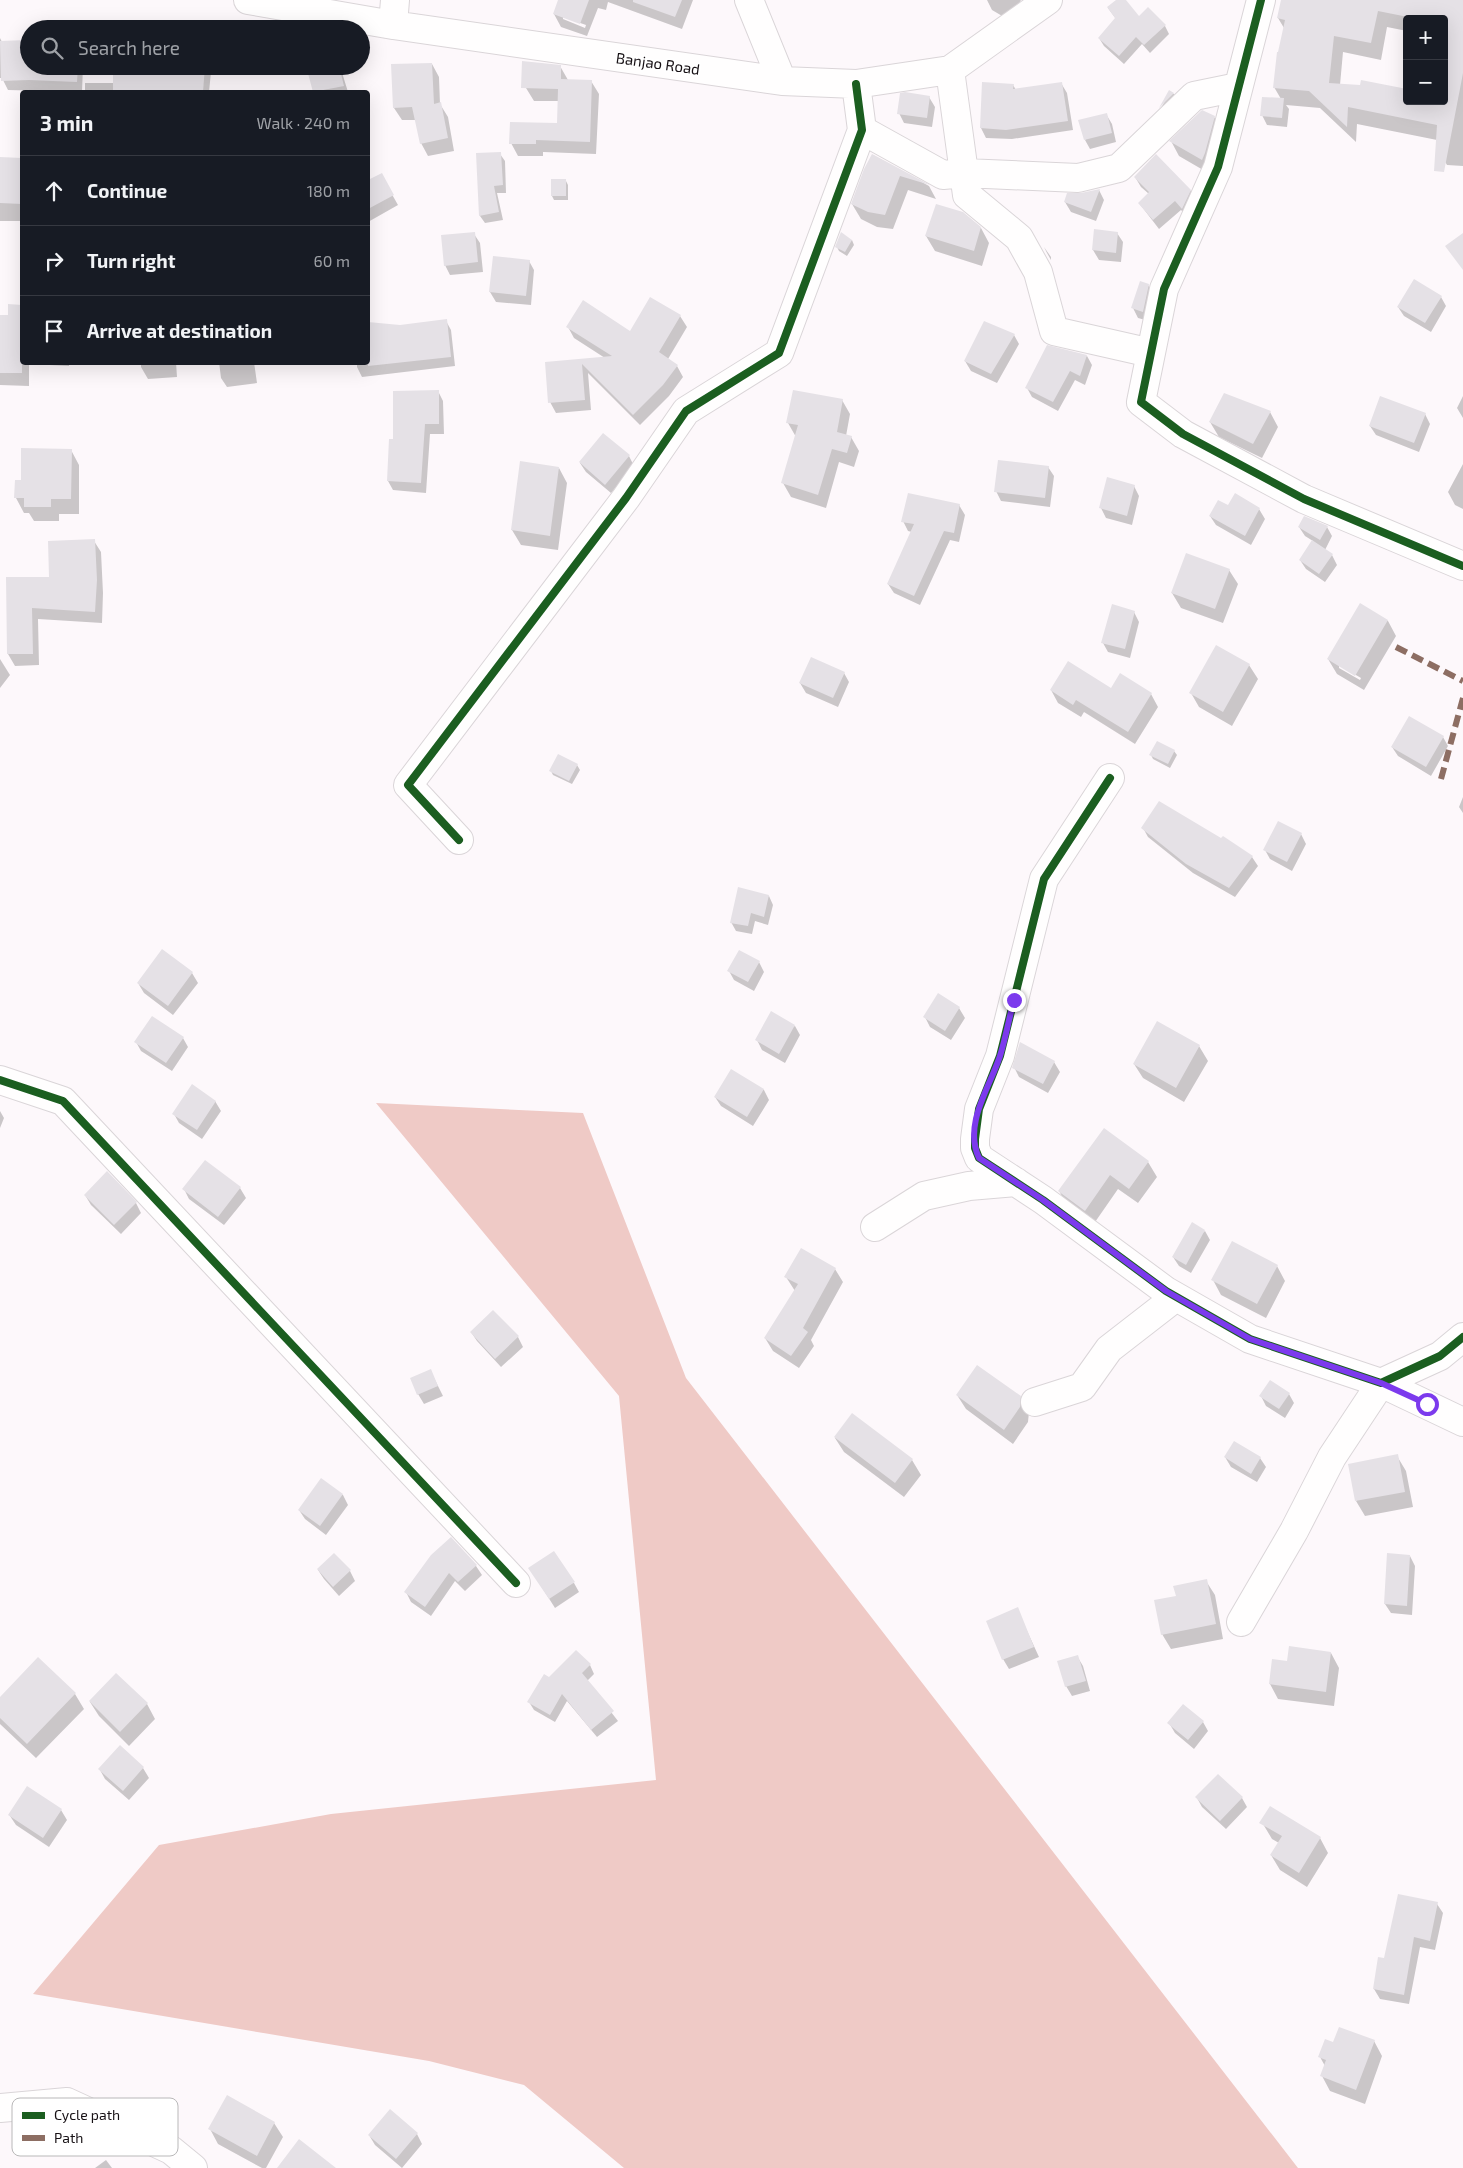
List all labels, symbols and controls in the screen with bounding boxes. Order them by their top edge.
map controls [1403,15,1448,105]
button: + [1403,15,1448,60]
search box [20,20,370,75]
icon: search [38,34,66,62]
text: Search here [78,36,180,59]
street label: Banjao Road [615,48,701,79]
button: − [1403,60,1448,105]
text: 3 min [40,110,93,135]
text: Walk · 240 m [257,113,350,132]
icon: ahead [40,177,68,205]
text: Continue [87,179,167,202]
text: 180 m [307,181,350,200]
icon: right [40,247,68,275]
text: Turn right [87,249,175,272]
text: 60 m [314,251,350,270]
icon: arrive [40,317,68,345]
text: Arrive at destination [87,319,272,342]
route end [1003,989,1026,1012]
route start [1416,1393,1439,1416]
legend [12,2098,178,2156]
text: Cycle path [54,2106,120,2123]
text: Path [54,2129,83,2146]

